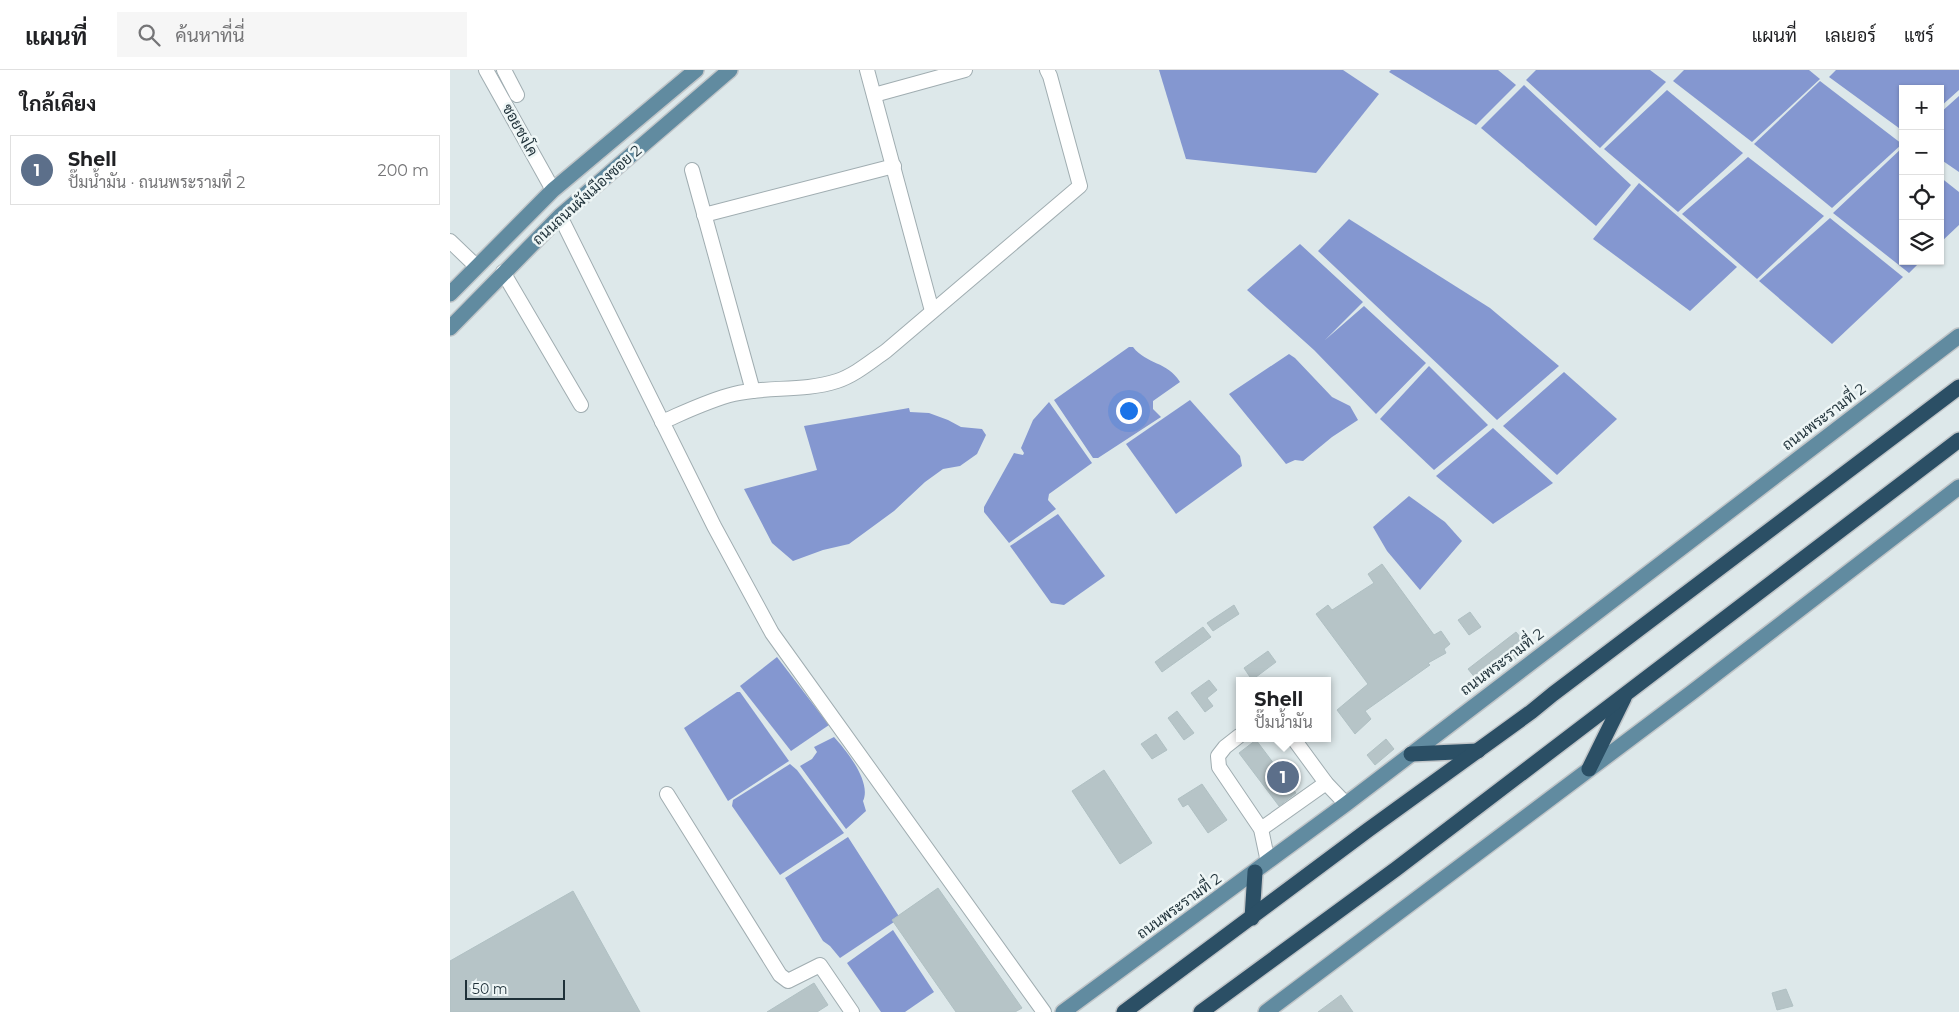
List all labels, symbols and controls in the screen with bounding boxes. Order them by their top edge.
search box [117,12,467,57]
icon: search [135,21,163,49]
text: แผนที่ [25,22,87,51]
text: ค้นหาที่นี่ [175,24,245,47]
text: แผนที่ [1752,25,1797,47]
text: เลเยอร์ [1825,25,1876,47]
text: แชร์ [1904,25,1934,47]
map controls [1899,85,1944,265]
button: + [1899,85,1944,130]
text: ใกล้เคียง [20,91,96,116]
street label: ซอยชงโค [498,100,543,159]
button: − [1899,130,1944,175]
street label: ถนนถนนผังเมืองซอย 2 [528,141,645,249]
text: Shell [68,148,117,171]
text: 1 [34,161,40,180]
text: 200 m [378,161,429,180]
text: ปั๊มน้ำมัน · ถนนพระรามที่ 2 [68,173,245,192]
button: locate [1899,175,1944,220]
button: layers [1899,220,1944,265]
street label: ถนนพระรามที่ 2 [1775,375,1869,454]
your location [1116,398,1142,424]
street label: ถนนพระรามที่ 2 [1453,620,1547,699]
popup [1236,677,1331,742]
text: Shell [1254,688,1303,711]
text: ปั๊มน้ำมัน [1254,713,1313,732]
pin: 1 [1267,758,1299,796]
street label: ถนนพระรามที่ 2 [1130,864,1225,943]
scale bar [465,977,565,1000]
text: 50 m [472,980,508,998]

